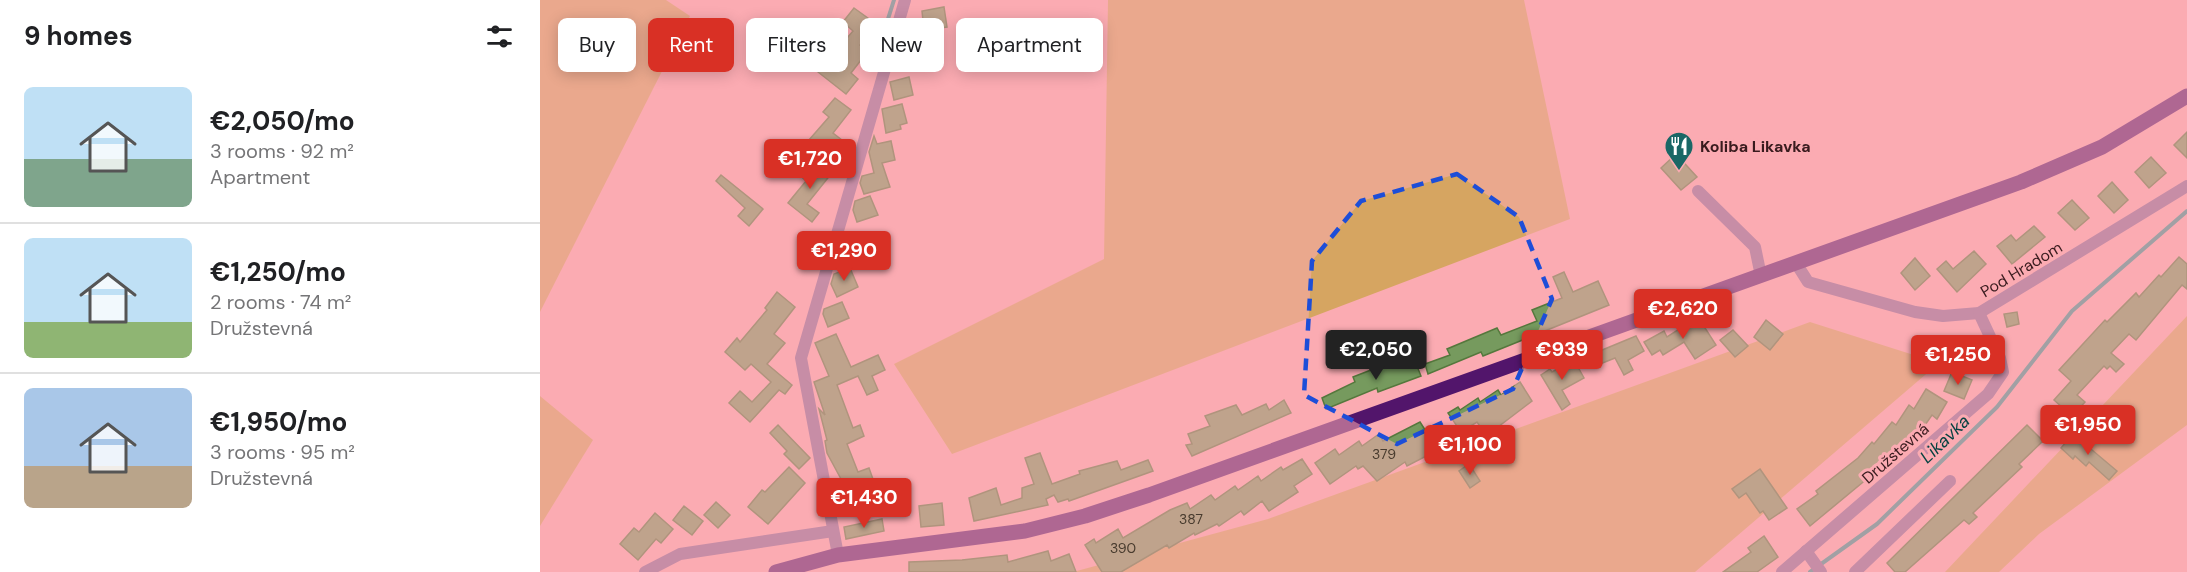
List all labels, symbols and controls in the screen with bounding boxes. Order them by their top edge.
chip: Buy [558,18,636,72]
chip: Rent [648,18,734,72]
chip: Filters [746,18,848,72]
chip: New [860,18,944,72]
chip: Apartment [956,18,1103,72]
text: 9 homes [24,19,133,53]
icon: filters [483,20,516,53]
text: €2,050/mo [210,104,355,138]
icon: home [72,111,144,183]
restaurant icon: Koliba Likavka [1663,130,1695,172]
place label: Koliba Likavka [1700,136,1811,157]
text: 3 rooms · 92 m² [210,138,354,164]
pin: €1,720 [761,139,859,190]
text: €1,720 [778,145,842,171]
text: Apartment [210,164,310,190]
pin: €1,290 [795,231,893,282]
text: €1,290 [811,237,877,263]
street label: Pod Hradom [1976,237,2066,302]
text: €1,250/mo [210,255,346,289]
icon: home [72,262,144,334]
text: 2 rooms · 74 m² [210,289,351,315]
pin: €2,620 [1634,289,1732,340]
text: €2,620 [1648,295,1718,321]
text: Družstevná [210,315,313,341]
pin: €2,050 [1327,330,1425,381]
pin: €939 [1526,330,1598,381]
pin: €1,250 [1909,335,2007,386]
text: €2,050 [1340,336,1412,362]
text: €939 [1536,336,1588,362]
text: €1,250 [1925,341,1991,367]
text: €1,950/mo [210,405,347,439]
pin: €1,950 [2039,405,2137,456]
water label: Likavka [1915,409,1975,469]
text: €1,950 [2054,411,2122,437]
icon: home [72,412,144,484]
street label: Družstevná [1857,418,1933,488]
pin: €1,100 [1421,425,1519,476]
text: €1,100 [1438,431,1502,457]
text: 3 rooms · 95 m² [210,439,355,465]
house number: 379 [1372,445,1396,463]
text: Družstevná [210,465,313,491]
pin: €1,430 [815,478,913,529]
text: €1,430 [830,484,898,510]
house number: 387 [1179,510,1203,528]
house number: 390 [1110,539,1136,557]

